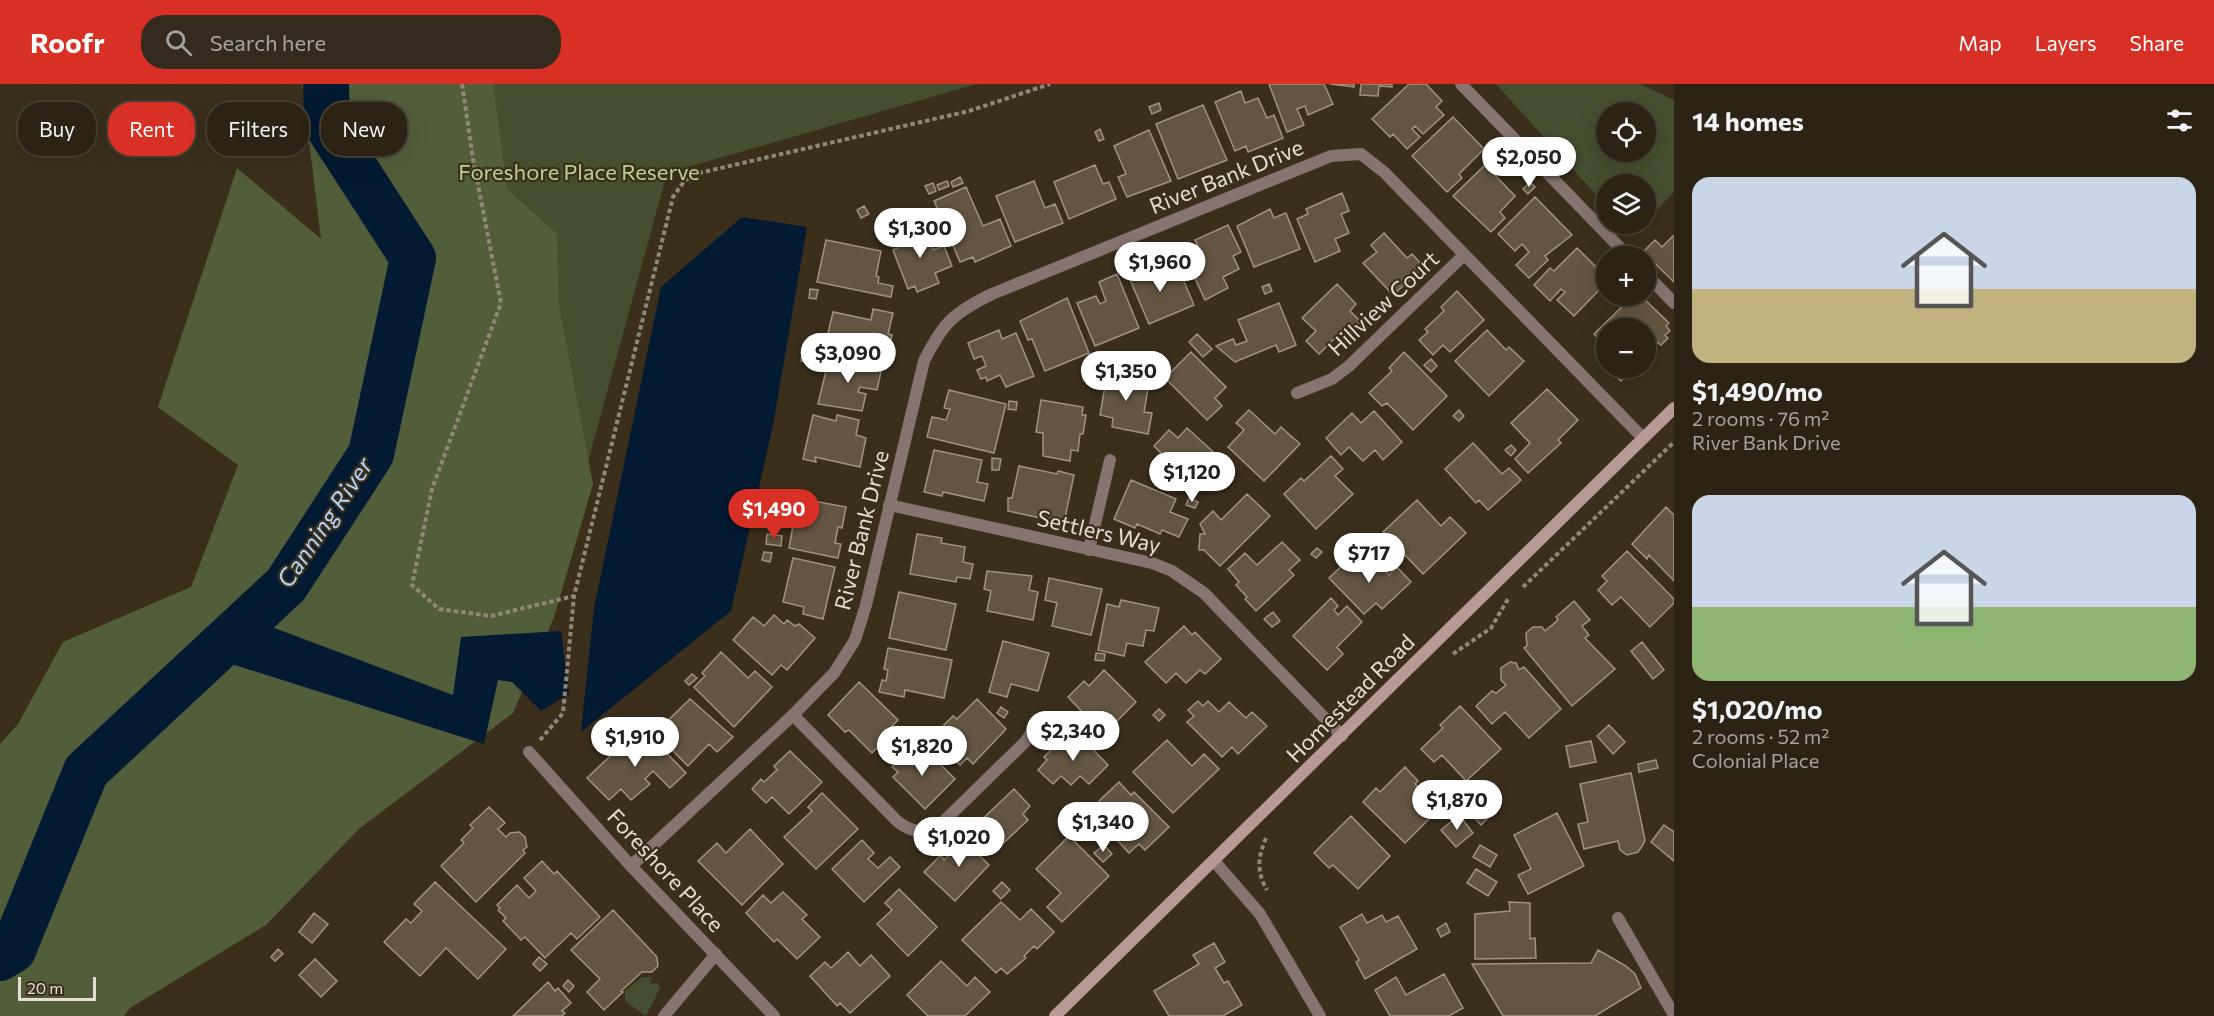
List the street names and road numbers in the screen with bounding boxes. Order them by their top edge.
street label: River Bank Drive [1145,133,1307,219]
street label: Hillview Court [1322,245,1444,361]
street label: River Bank Drive [828,447,894,613]
street label: Settlers Way [1035,504,1163,558]
street label: Homestead Road [1280,628,1420,768]
street label: Foreshore Place [602,803,730,937]

